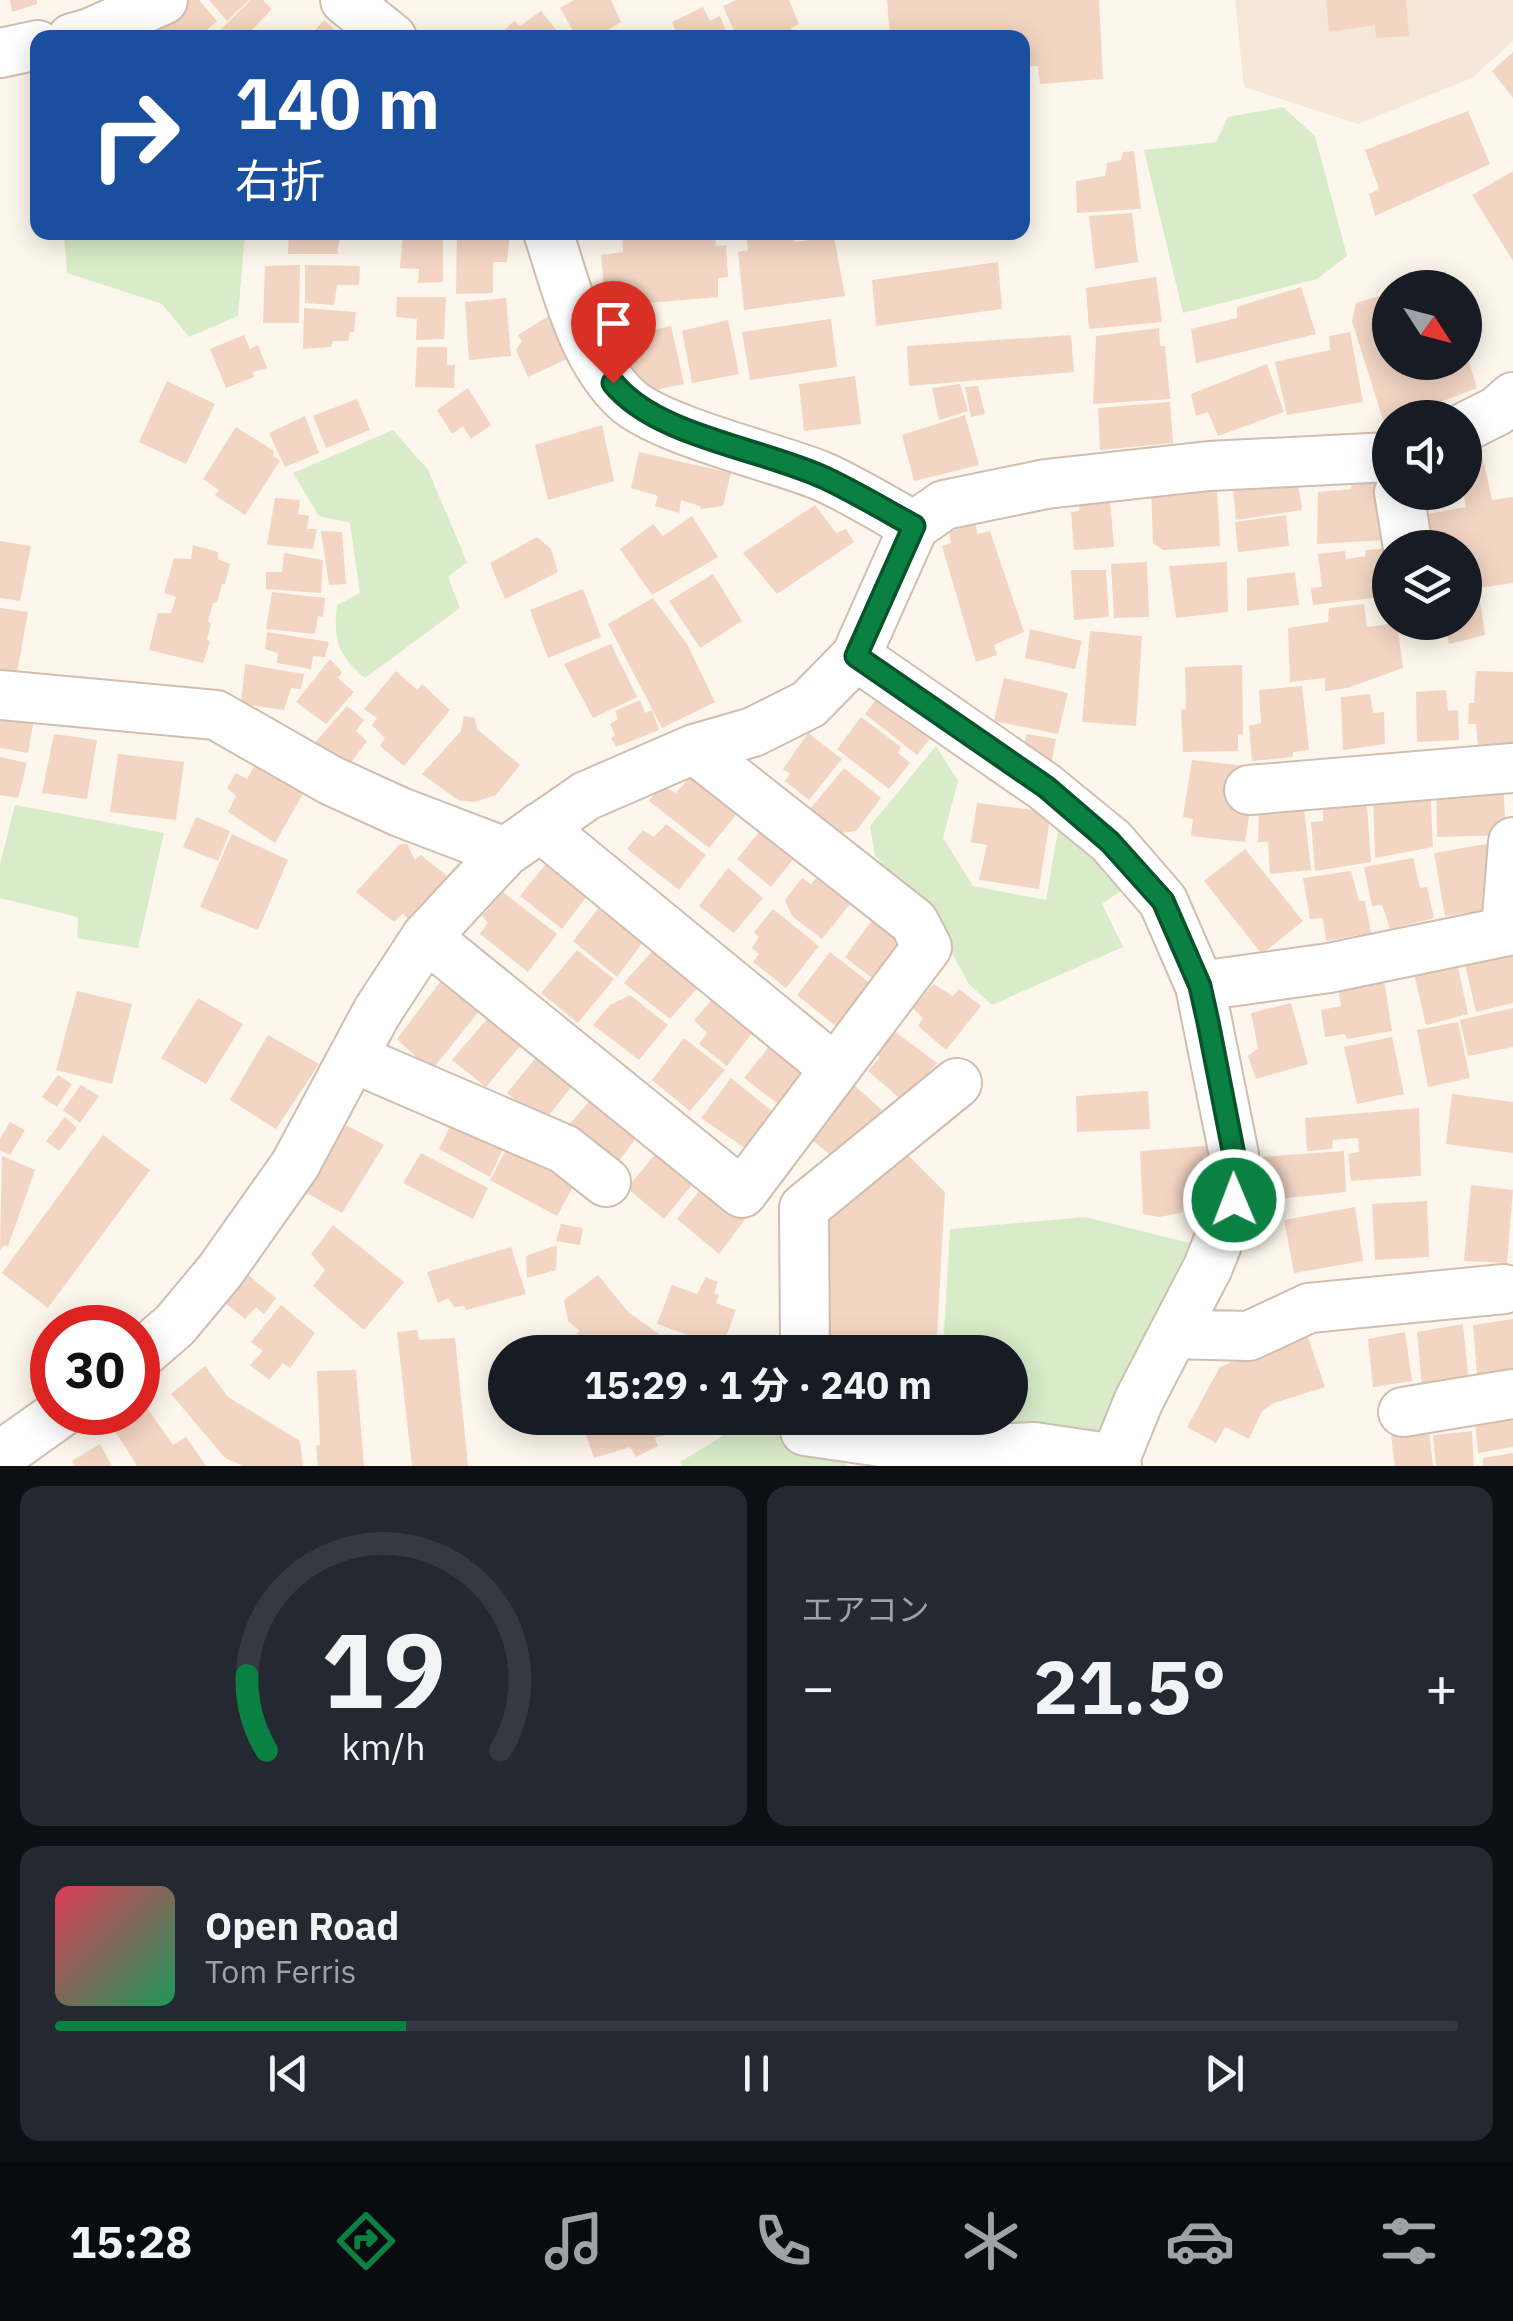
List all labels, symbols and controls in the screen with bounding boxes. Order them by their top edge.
text: 140 m [235,57,440,148]
icon: right [70,70,200,200]
text: 右折 [235,151,325,209]
north arrow [1372,270,1482,380]
map controls [1372,270,1482,640]
pin [571,281,656,384]
icon: arrive [586,296,641,351]
button: sound [1372,400,1482,510]
button: layers [1372,530,1482,640]
position arrow [1182,1148,1286,1252]
speed limit sign: 30 [30,1305,160,1435]
text: 15:29 · 1 分 · 240 m [584,1360,932,1409]
text: エアコン [802,1588,930,1630]
text: 19 [321,1601,446,1737]
text: 21.5° [1033,1637,1227,1735]
text: − [802,1651,835,1722]
text: + [1425,1651,1458,1722]
text: km/h [341,1723,425,1770]
text: Open Road [205,1901,399,1950]
text: Tom Ferris [205,1950,356,1992]
icon: previous [261,2046,316,2101]
icon: pause [729,2046,784,2101]
icon: next [1197,2046,1252,2101]
icon: directions [331,2206,401,2276]
icon: music [539,2206,609,2276]
icon: phone [748,2206,818,2276]
icon: climate [956,2206,1026,2276]
icon: car [1165,2206,1235,2276]
icon: filters [1374,2206,1444,2276]
text: 15:28 [69,2212,192,2270]

